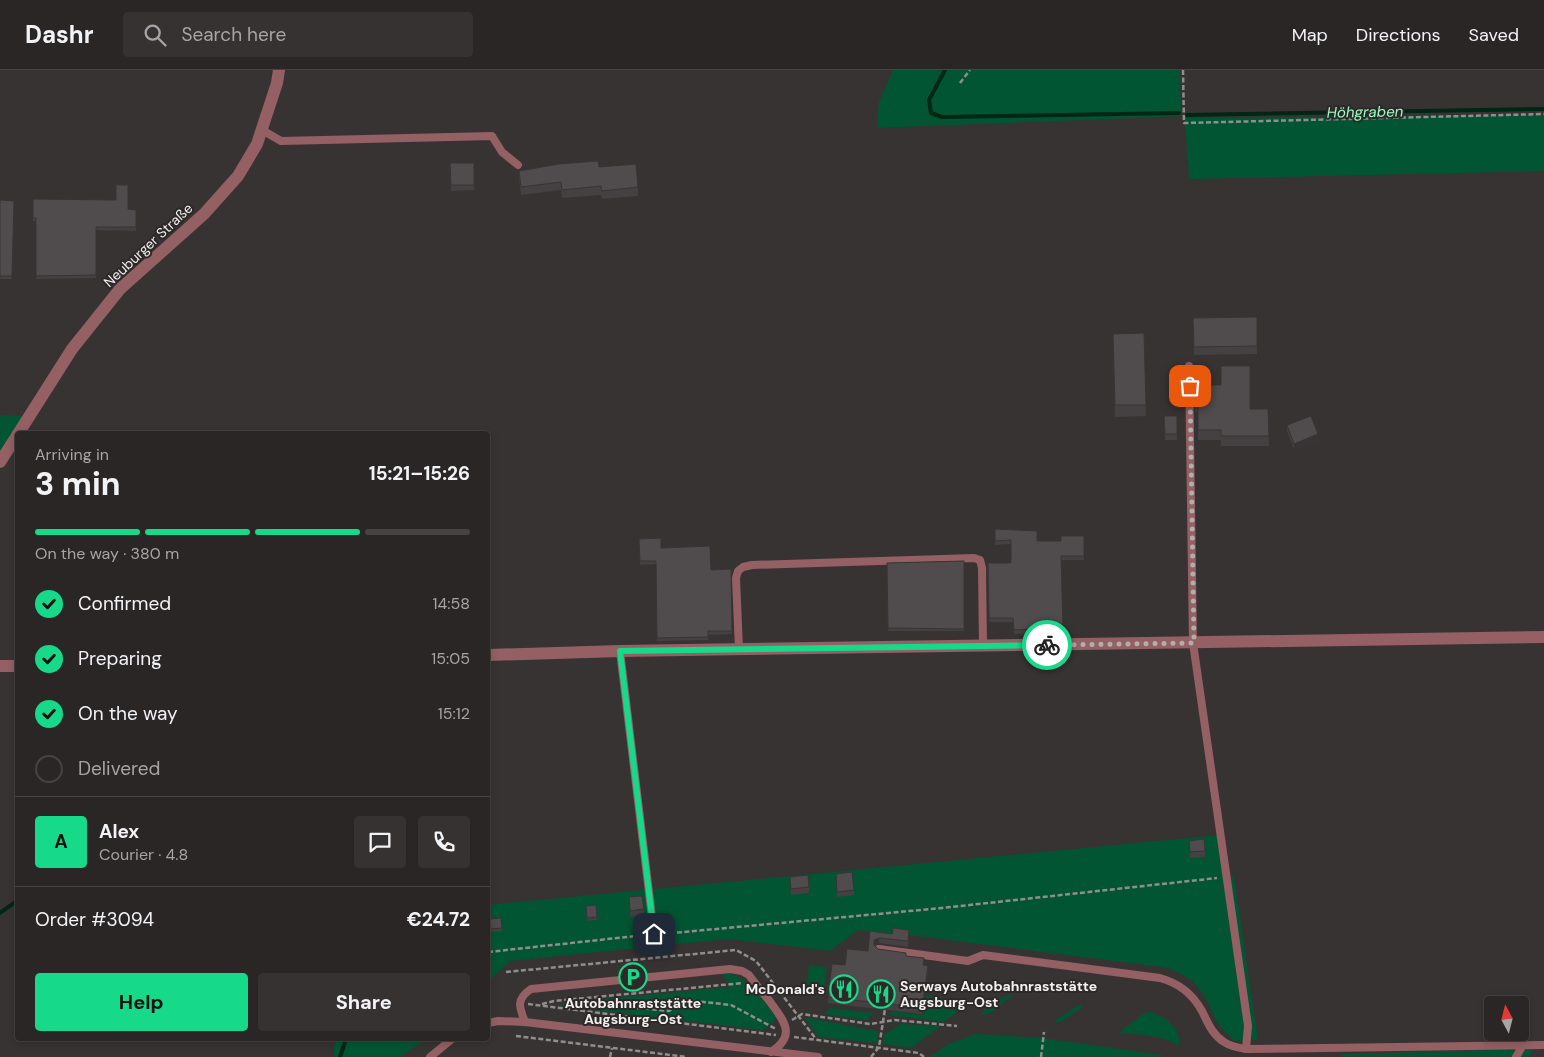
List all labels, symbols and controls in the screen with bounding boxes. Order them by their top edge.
search box [123,12,473,57]
text: Dashr [25,19,93,50]
icon: search [141,21,169,49]
text: Search here [181,22,286,47]
text: Map [1292,23,1328,47]
text: Directions [1356,23,1441,47]
text: Saved [1469,23,1519,47]
water label: Höhgraben [1327,101,1404,123]
street label: Neuburger Straße [100,199,196,291]
pin [1169,365,1211,407]
icon: bag [1176,372,1204,400]
text: Arriving in [35,444,109,465]
text: 15:21–15:26 [369,461,470,486]
text: 3 min [35,463,120,505]
text: On the way · 380 m [35,543,179,564]
icon: check [35,590,63,618]
text: Confirmed [78,591,171,616]
text: 14:58 [433,593,470,614]
courier [1022,620,1072,670]
icon: bike [1033,631,1061,659]
icon: check [35,645,63,673]
text: Preparing [78,646,162,671]
text: 15:05 [431,648,470,669]
icon: check [35,700,63,728]
text: On the way [78,701,178,726]
text: 15:12 [438,703,470,724]
text: Delivered [78,756,160,781]
button: chat [354,816,406,868]
button: phone [418,816,470,868]
text: Alex [99,819,139,844]
text: A [54,829,68,854]
text: Courier · 4.8 [99,844,188,865]
text: Order #3094 [35,907,154,932]
text: €24.72 [407,907,470,932]
pin [633,913,675,955]
icon: home [640,920,668,948]
parking icon: Autobahnraststätte Augsburg-Ost [618,962,648,992]
button: Help [35,973,248,1031]
button: Share [258,973,470,1031]
restaurant icon: McDonald's [829,974,859,1004]
place label: Serways Autobahnraststätte Augsburg-Ost [900,977,1097,1011]
restaurant icon: Serways Autobahnraststätte Augsburg-Ost [866,979,896,1009]
place label: McDonald's [746,980,825,998]
place label: Autobahnraststätte Augsburg-Ost [565,994,701,1028]
north arrow [1484,996,1529,1041]
map controls [1484,996,1529,1041]

